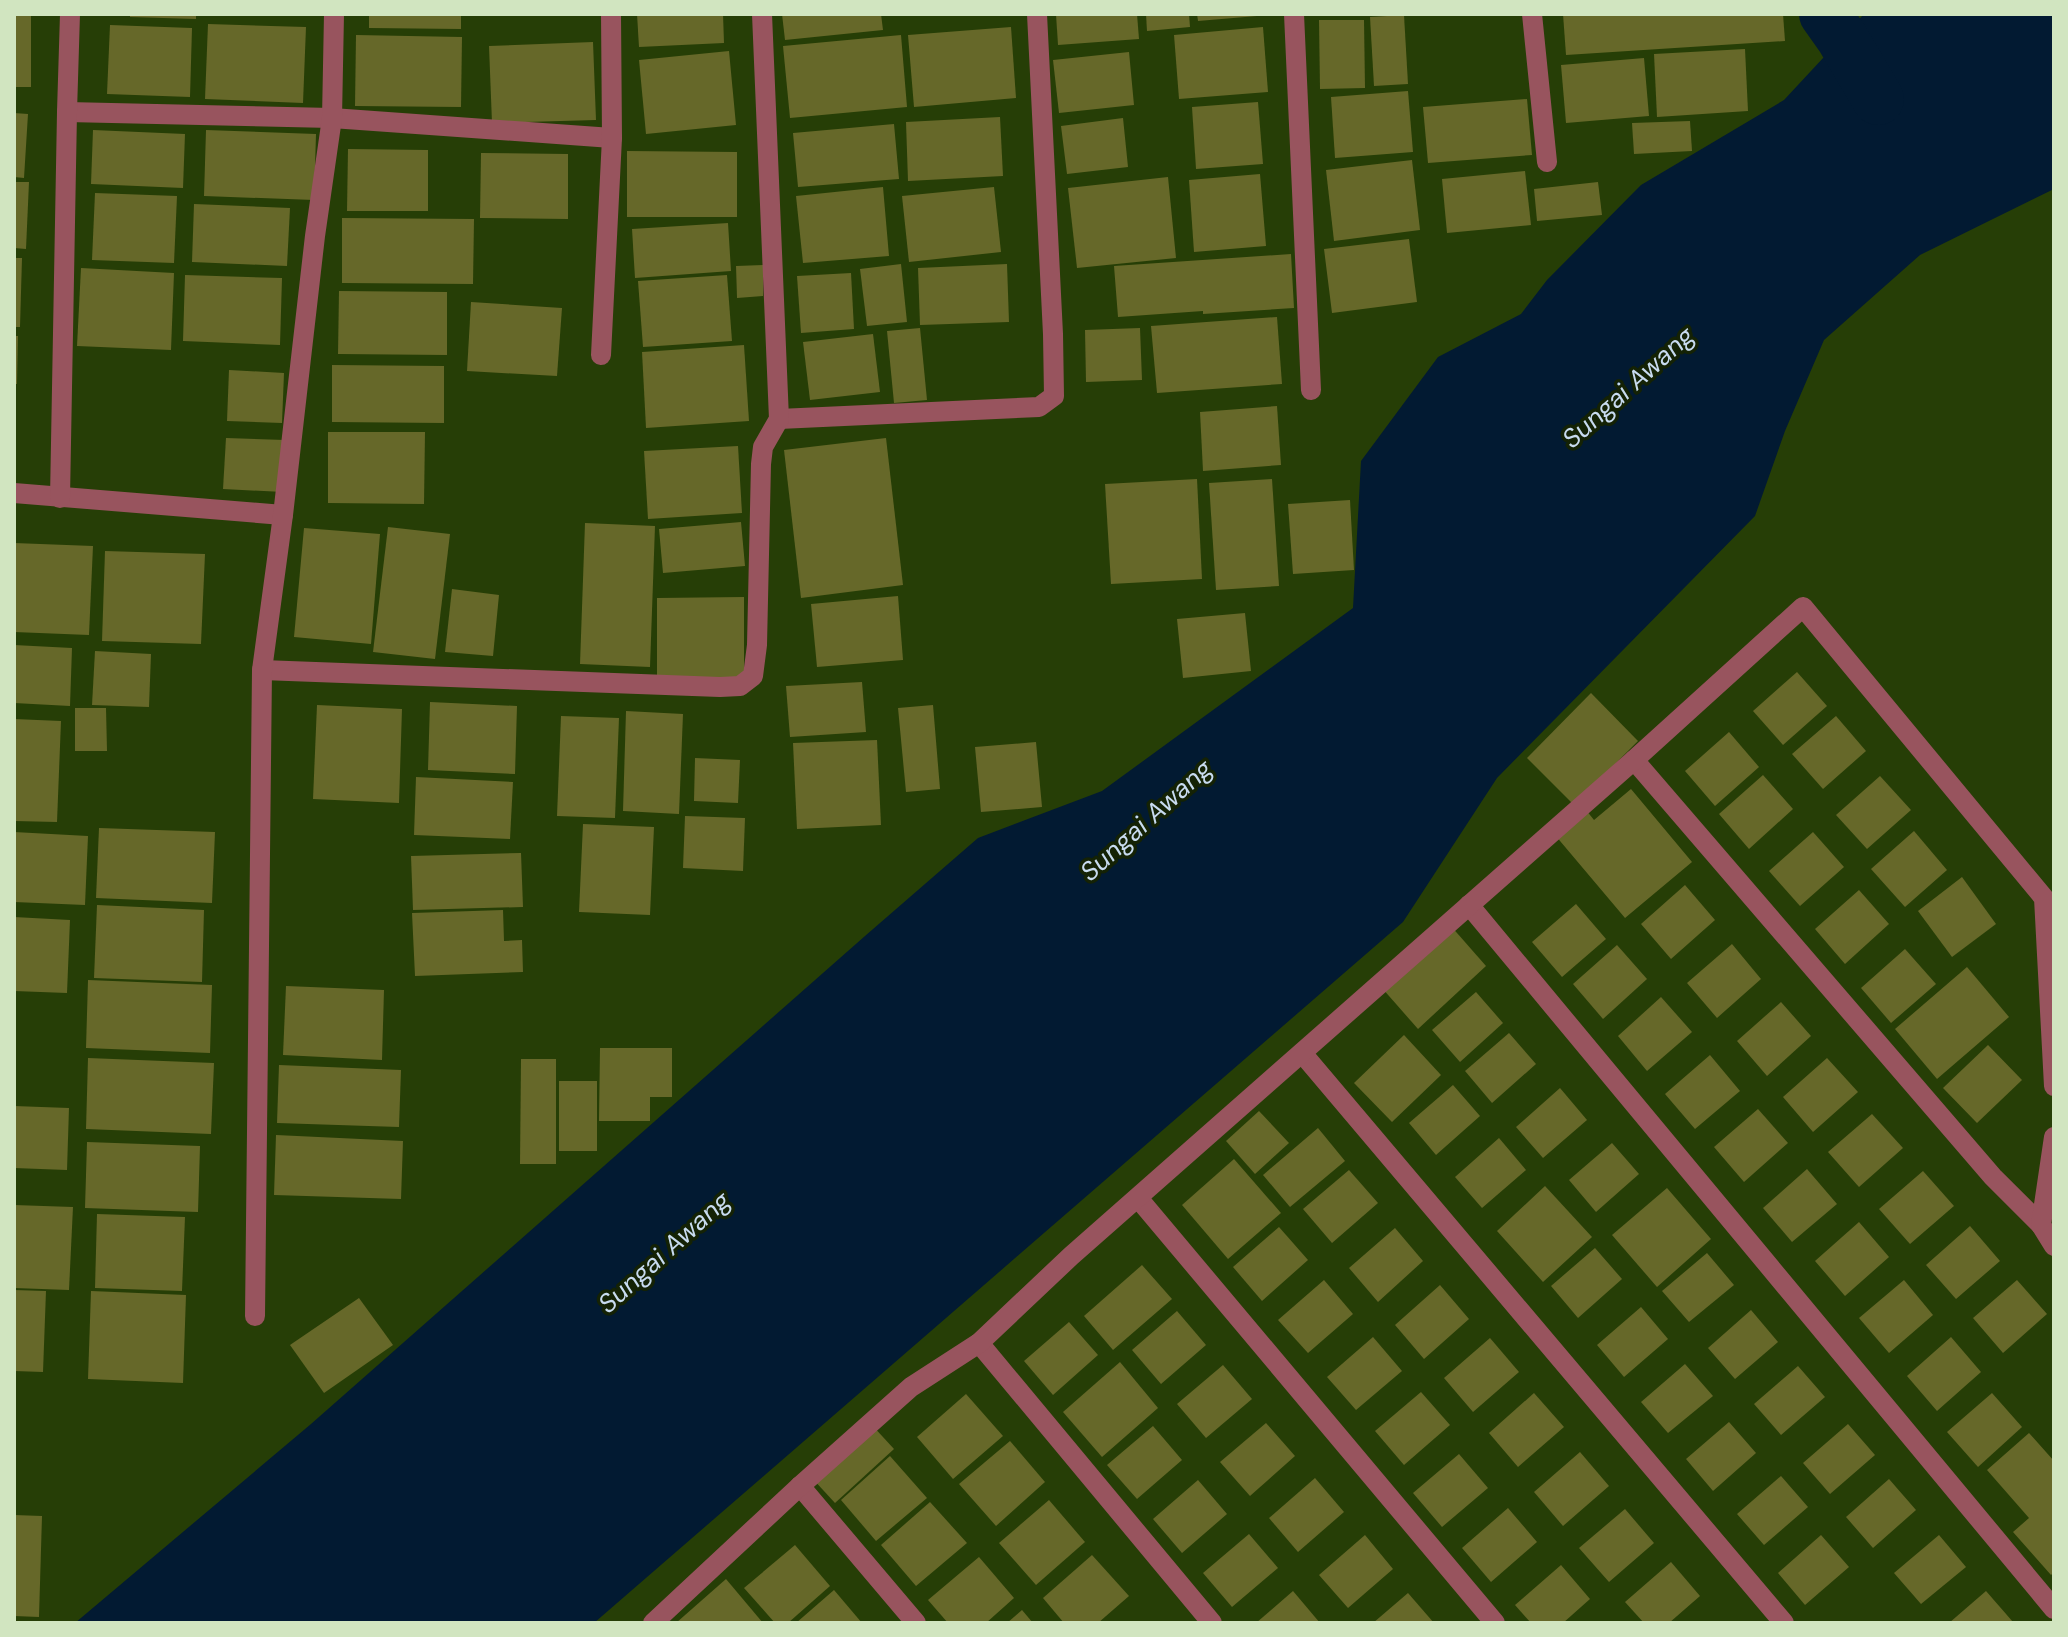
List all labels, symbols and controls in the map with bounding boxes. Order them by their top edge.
water label: Sungai Awang [1555,318,1702,455]
water label: Sungai Awang [1073,751,1220,888]
water label: Sungai Awang [591,1183,738,1320]

